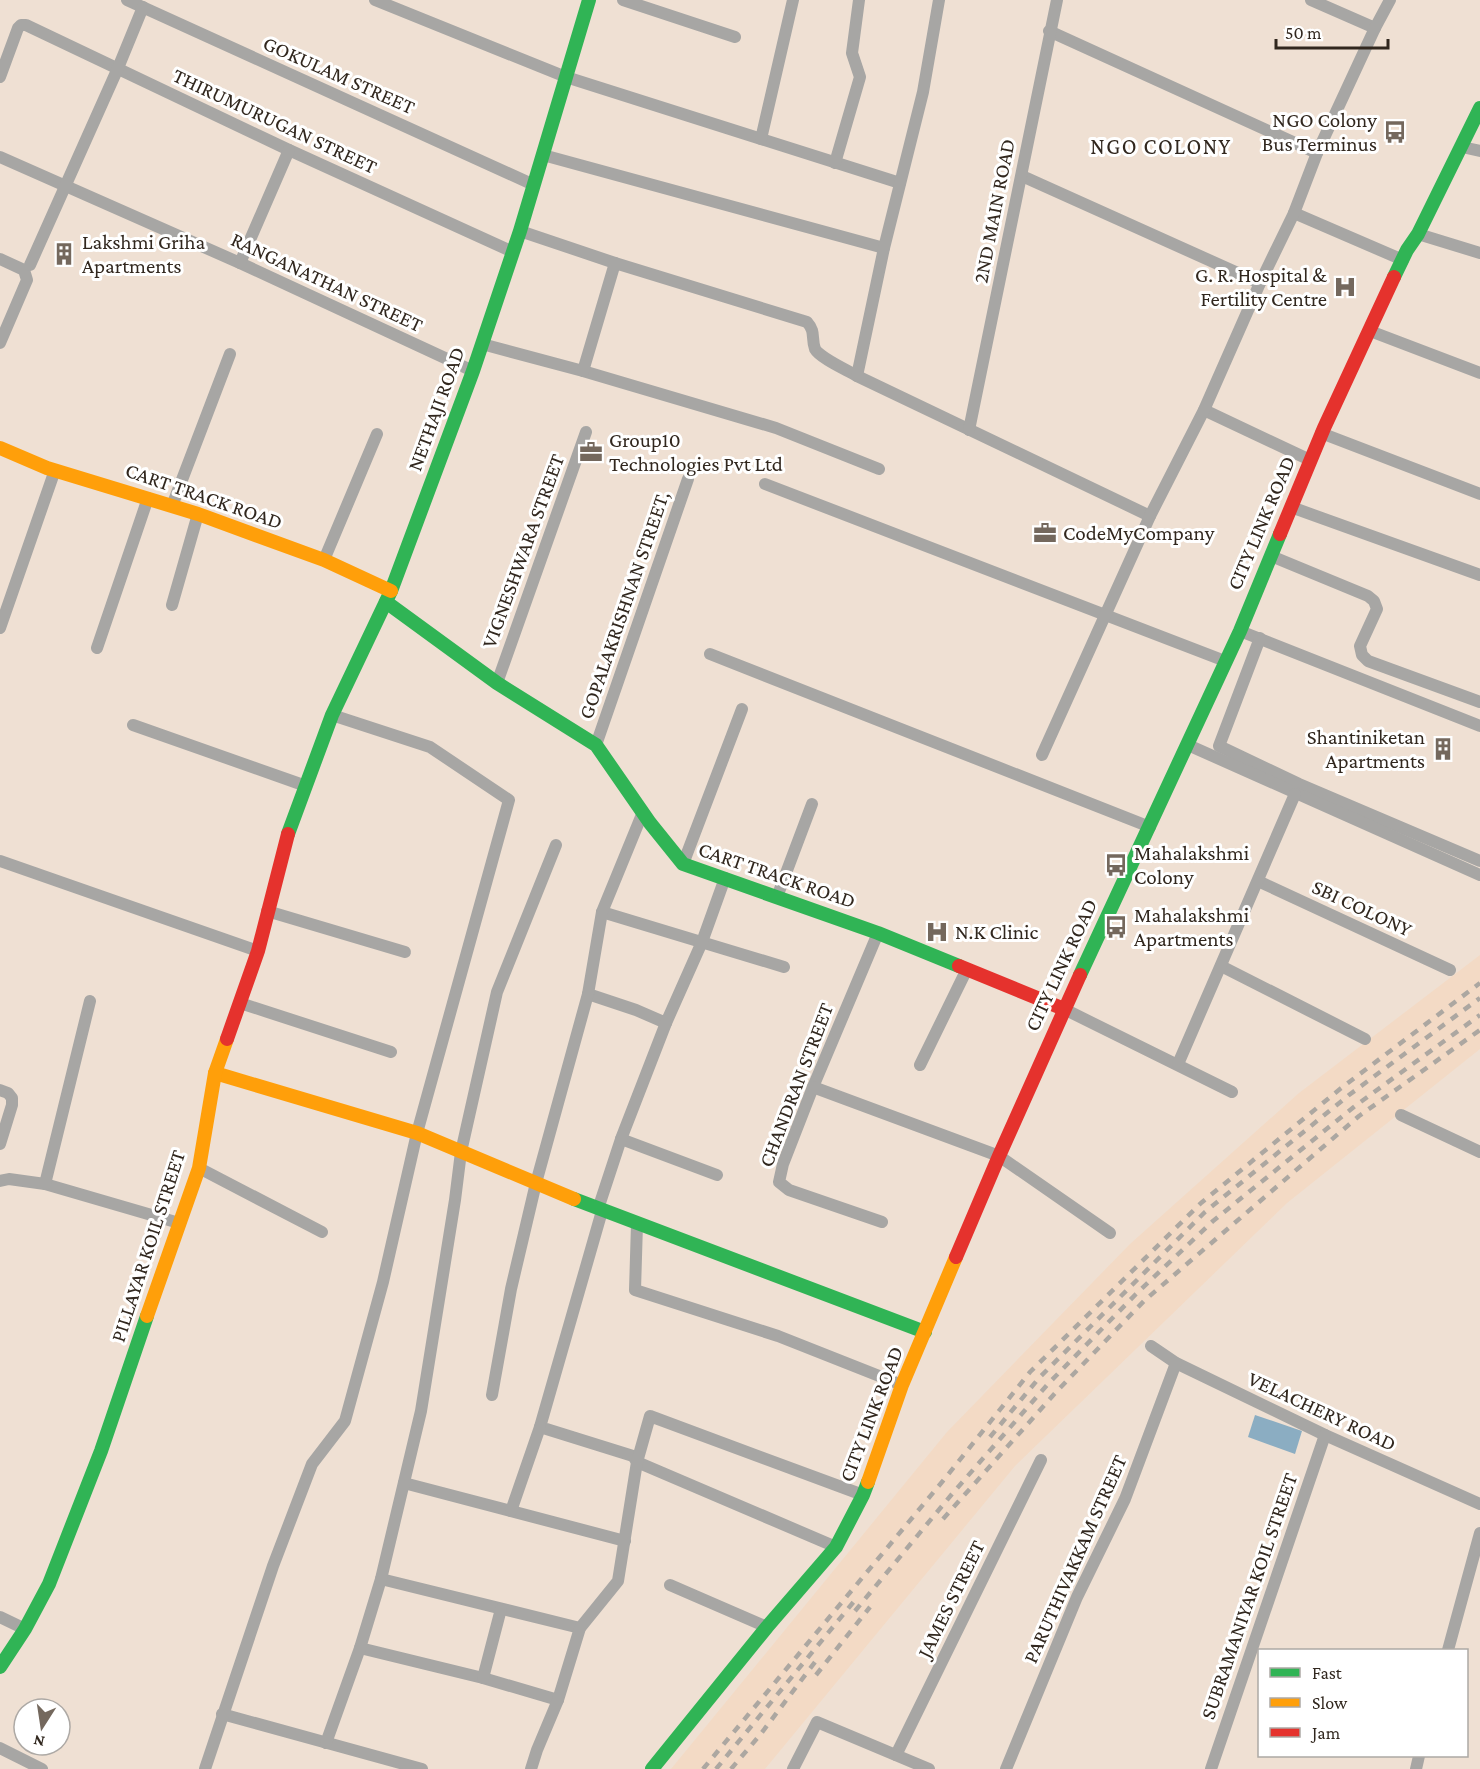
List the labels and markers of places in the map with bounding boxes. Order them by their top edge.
place label: NGO Colony Bus Terminus [1262,108,1377,156]
bus stop icon: NGO Colony Bus Terminus [1382,119,1408,145]
place label: Lakshmi Griha Apartments [82,230,205,278]
building icon: Lakshmi Griha Apartments [51,241,77,267]
place label: G. R. Hospital & Fertility Centre [1195,263,1327,311]
hospital icon: G. R. Hospital & Fertility Centre [1332,274,1358,300]
place label: Group10 Technologies Pvt Ltd [609,428,783,476]
office icon: Group10 Technologies Pvt Ltd [578,439,604,465]
office icon: CodeMyCompany [1032,520,1058,546]
place label: CodeMyCompany [1063,521,1215,545]
place label: Shantiniketan Apartments [1307,725,1425,773]
building icon: Shantiniketan Apartments [1430,736,1456,762]
place label: Mahalakshmi Colony [1134,841,1250,889]
bus stop icon: Mahalakshmi Colony [1103,852,1129,878]
place label: Mahalakshmi Apartments [1134,903,1250,951]
bus stop icon: Mahalakshmi Apartments [1103,914,1129,940]
hospital icon: N.K Clinic [924,919,950,945]
place label: N.K Clinic [955,920,1039,944]

